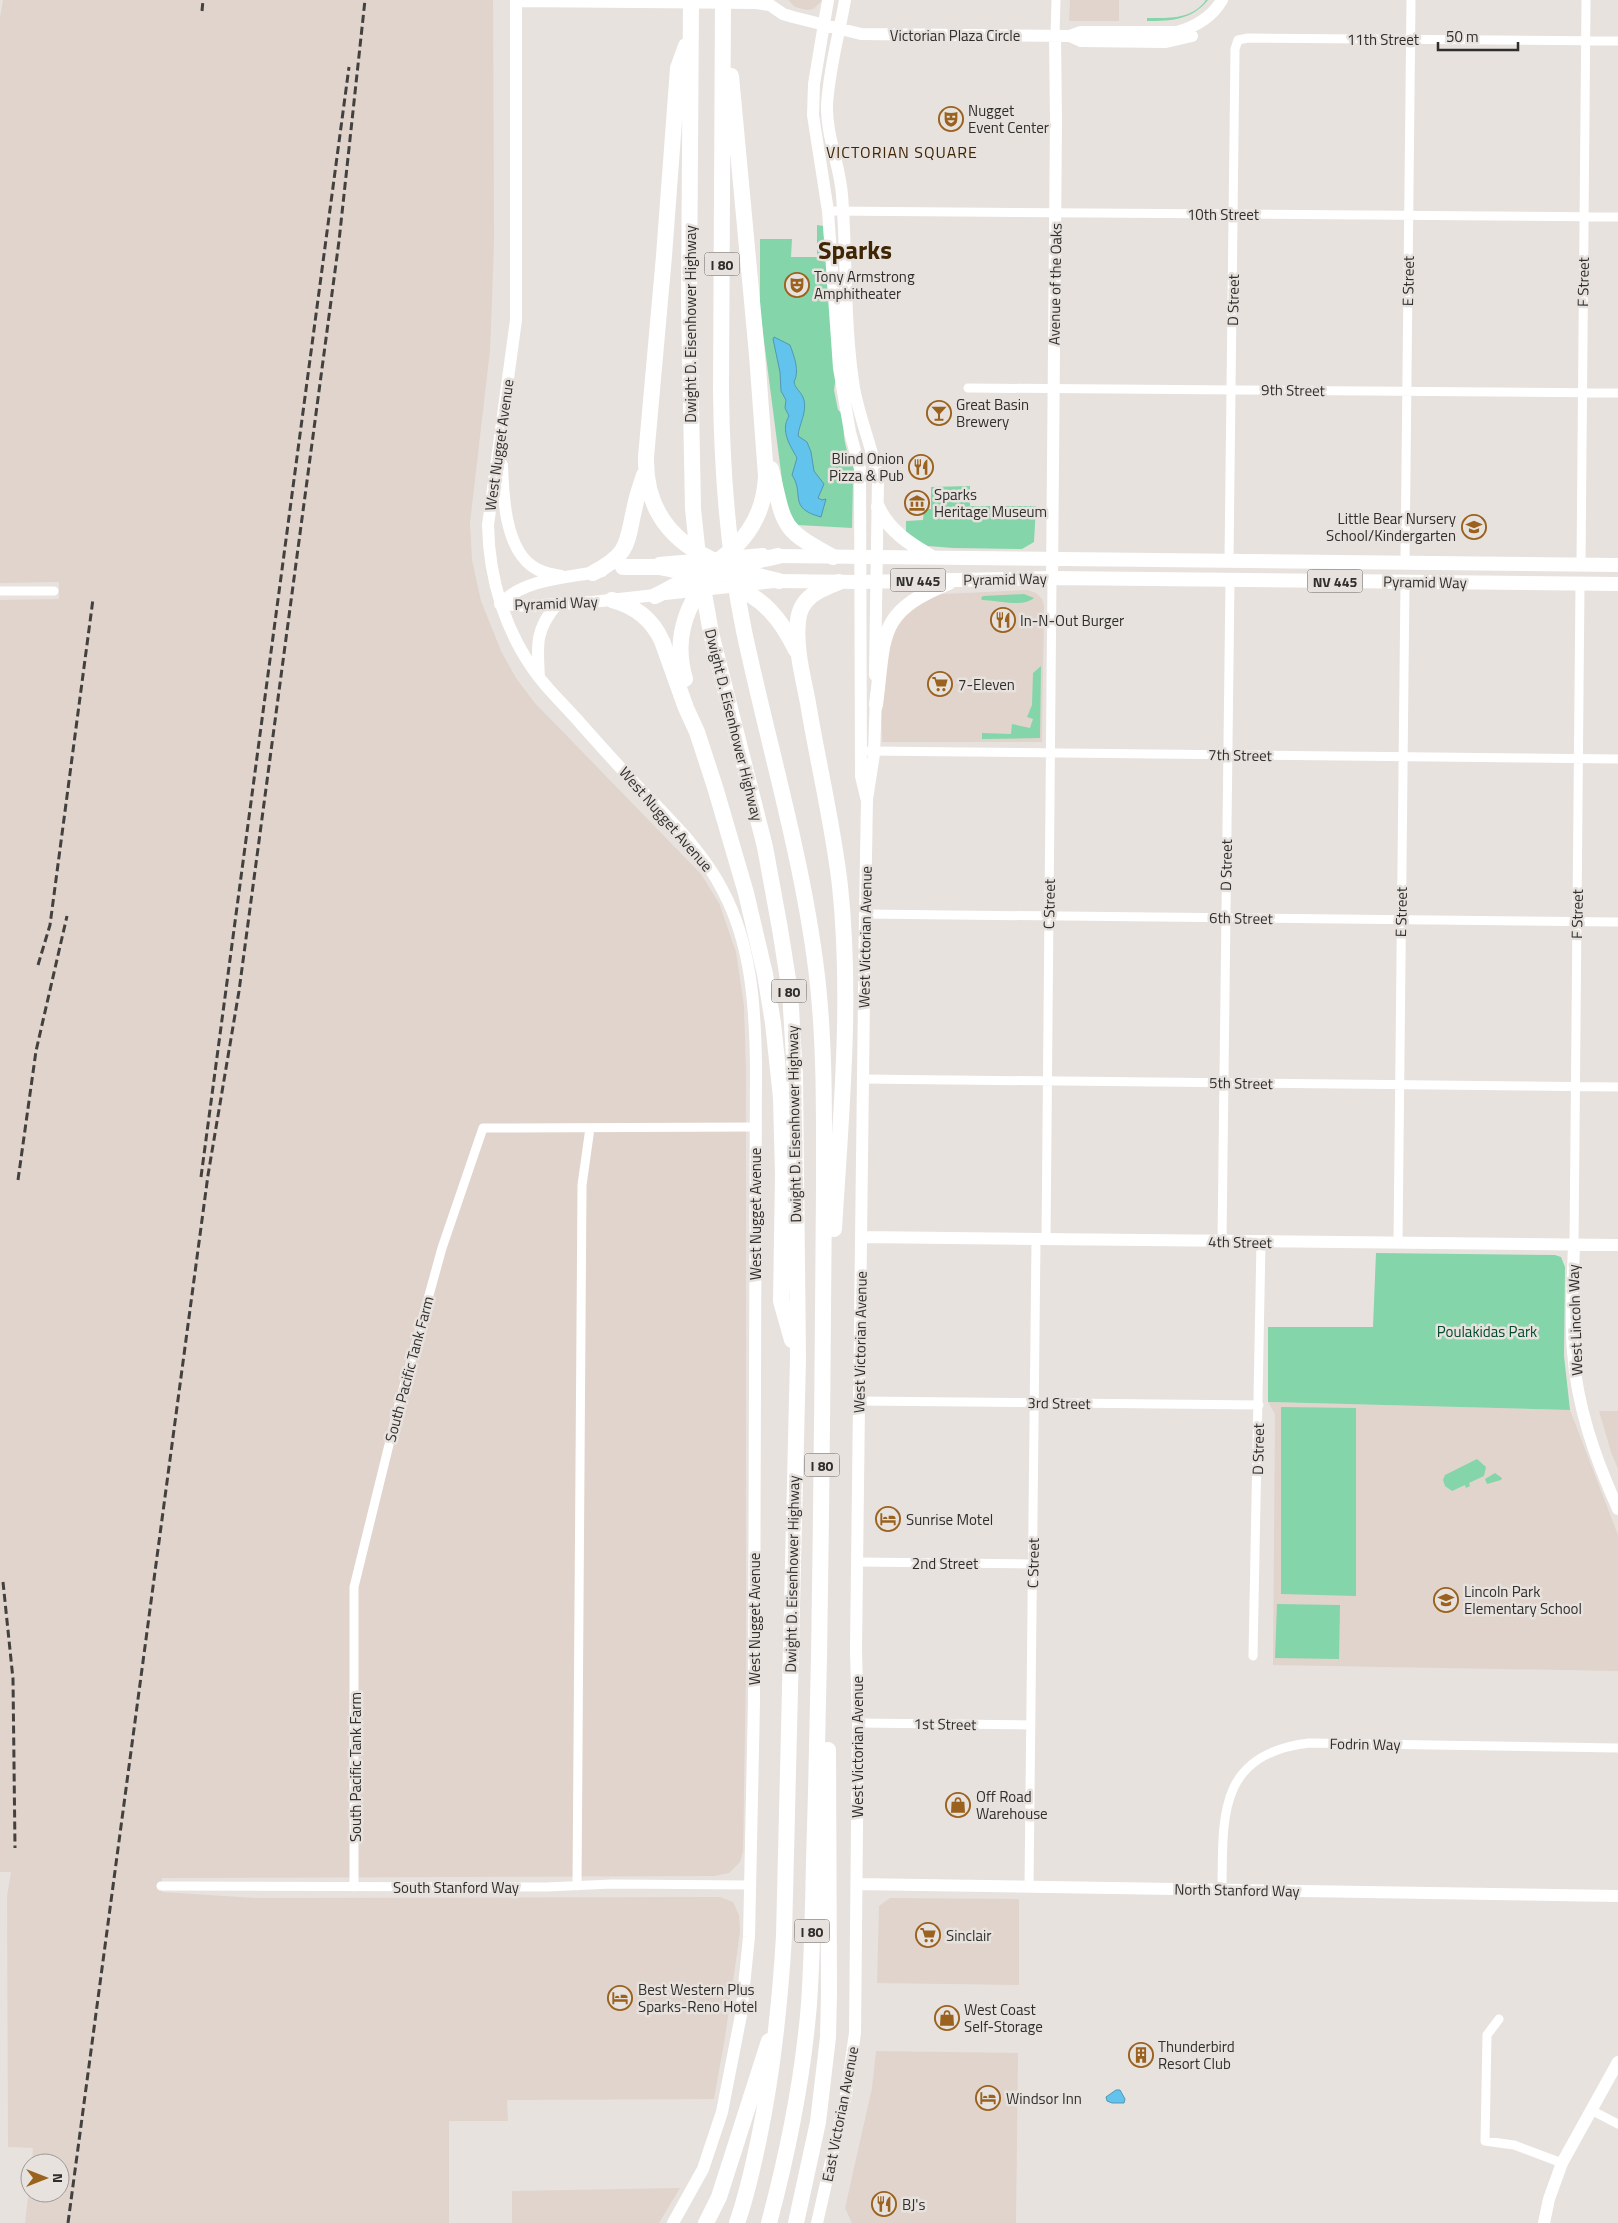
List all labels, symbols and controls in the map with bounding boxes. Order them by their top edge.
scale bar [1438,20,1518,52]
street label: Victorian Plaza Circle [890,24,1020,47]
text: 50 m [1446,25,1479,48]
street label: 11th Street [1347,28,1420,51]
place label: Nugget Event Center [968,99,1049,139]
theatre icon: Nugget Event Center [938,106,964,132]
district label: VICTORIAN SQUARE [826,140,978,164]
street label: 10th Street [1187,203,1260,226]
street label: Avenue of the Oaks [1042,223,1068,345]
street label: Dwight D. Eisenhower Highway [679,225,702,423]
district label: Sparks [818,231,892,269]
road number: I 80 [704,252,740,276]
street label: E Street [1396,255,1420,306]
street label: F Street [1571,256,1595,307]
place label: Tony Armstrong Amphitheater [814,265,915,305]
theatre icon: Tony Armstrong Amphitheater [784,272,810,298]
street label: D Street [1221,273,1245,326]
street label: West Nugget Avenue [478,378,520,512]
street label: 9th Street [1261,378,1326,402]
place label: Great Basin Brewery [956,393,1029,433]
bar icon: Great Basin Brewery [926,400,952,426]
place label: Blind Onion Pizza & Pub [829,447,904,487]
restaurant icon: Blind Onion Pizza & Pub [908,454,934,480]
place label: Sparks Heritage Museum [934,483,1047,523]
museum icon: Sparks Heritage Museum [904,490,930,516]
place label: Little Bear Nursery School/Kindergarten [1326,507,1456,547]
school or university icon: Little Bear Nursery School/Kindergarten [1461,514,1487,540]
street label: Pyramid Way [963,567,1047,591]
road number: NV 445 [890,568,946,592]
road number: NV 445 [1308,570,1362,592]
street label: Pyramid Way [1383,570,1467,594]
street label: Pyramid Way [514,590,598,616]
restaurant icon: In-N-Out Burger [990,607,1016,633]
place label: In-N-Out Burger [1020,609,1124,632]
street label: Dwight D. Eisenhower Highway [699,626,769,824]
supermarket icon: 7-Eleven [927,671,953,697]
place label: 7-Eleven [958,673,1015,696]
street label: 7th Street [1208,743,1273,767]
street label: West Nugget Avenue [614,761,718,877]
street label: D Street [1214,838,1238,891]
street label: West Victorian Avenue [852,866,878,1008]
street label: C Street [1037,878,1061,929]
street label: E Street [1389,886,1413,937]
street label: F Street [1565,888,1589,939]
street label: 6th Street [1209,906,1274,930]
road number: I 80 [772,979,806,1002]
street label: Dwight D. Eisenhower Highway [781,1025,807,1223]
street label: 5th Street [1209,1071,1274,1095]
street label: West Nugget Avenue [744,1148,767,1280]
street label: 4th Street [1208,1230,1273,1254]
street label: West Lincoln Way [1562,1264,1588,1376]
street label: West Victorian Avenue [847,1271,873,1413]
street label: South Pacific Tank Farm [378,1294,440,1444]
park label: Poulakidas Park [1437,1320,1537,1343]
street label: 3rd Street [1027,1391,1092,1415]
street label: D Street [1246,1422,1270,1475]
road number: I 80 [804,1454,840,1476]
street label: Dwight D. Eisenhower Highway [779,1475,805,1673]
hotel icon: Sunrise Motel [875,1506,901,1532]
place label: Sunrise Motel [906,1508,993,1531]
street label: C Street [1021,1537,1045,1588]
street label: 2nd Street [912,1552,979,1575]
street label: West Nugget Avenue [743,1553,766,1685]
place label: Lincoln Park Elementary School [1464,1580,1582,1620]
school or university icon: Lincoln Park Elementary School [1433,1587,1459,1613]
street label: West Victorian Avenue [846,1676,869,1818]
street label: South Pacific Tank Farm [344,1692,367,1842]
street label: 1st Street [913,1712,977,1736]
street label: Fodrin Way [1329,1732,1401,1756]
place label: Off Road Warehouse [976,1785,1048,1825]
shop icon: Off Road Warehouse [945,1792,971,1818]
street label: South Stanford Way [393,1876,519,1899]
street label: North Stanford Way [1174,1877,1300,1903]
road number: I 80 [794,1920,830,1942]
supermarket icon: Sinclair [915,1922,941,1948]
place label: Sinclair [946,1924,991,1947]
place label: Best Western Plus Sparks-Reno Hotel [638,1978,758,2018]
hotel icon: Best Western Plus Sparks-Reno Hotel [607,1985,633,2011]
place label: West Coast Self-Storage [964,1998,1043,2038]
shop icon: West Coast Self-Storage [934,2005,960,2031]
place label: Thunderbird Resort Club [1158,2035,1235,2075]
building icon: Thunderbird Resort Club [1128,2042,1154,2068]
street label: East Victorian Avenue [816,2044,864,2184]
hotel icon: Windsor Inn [975,2085,1001,2111]
place label: Windsor Inn [1006,2087,1082,2110]
north arrow [20,2153,70,2203]
text: N [48,2173,69,2183]
restaurant icon: BJ's [871,2191,897,2217]
place label: BJ's [902,2193,925,2216]

